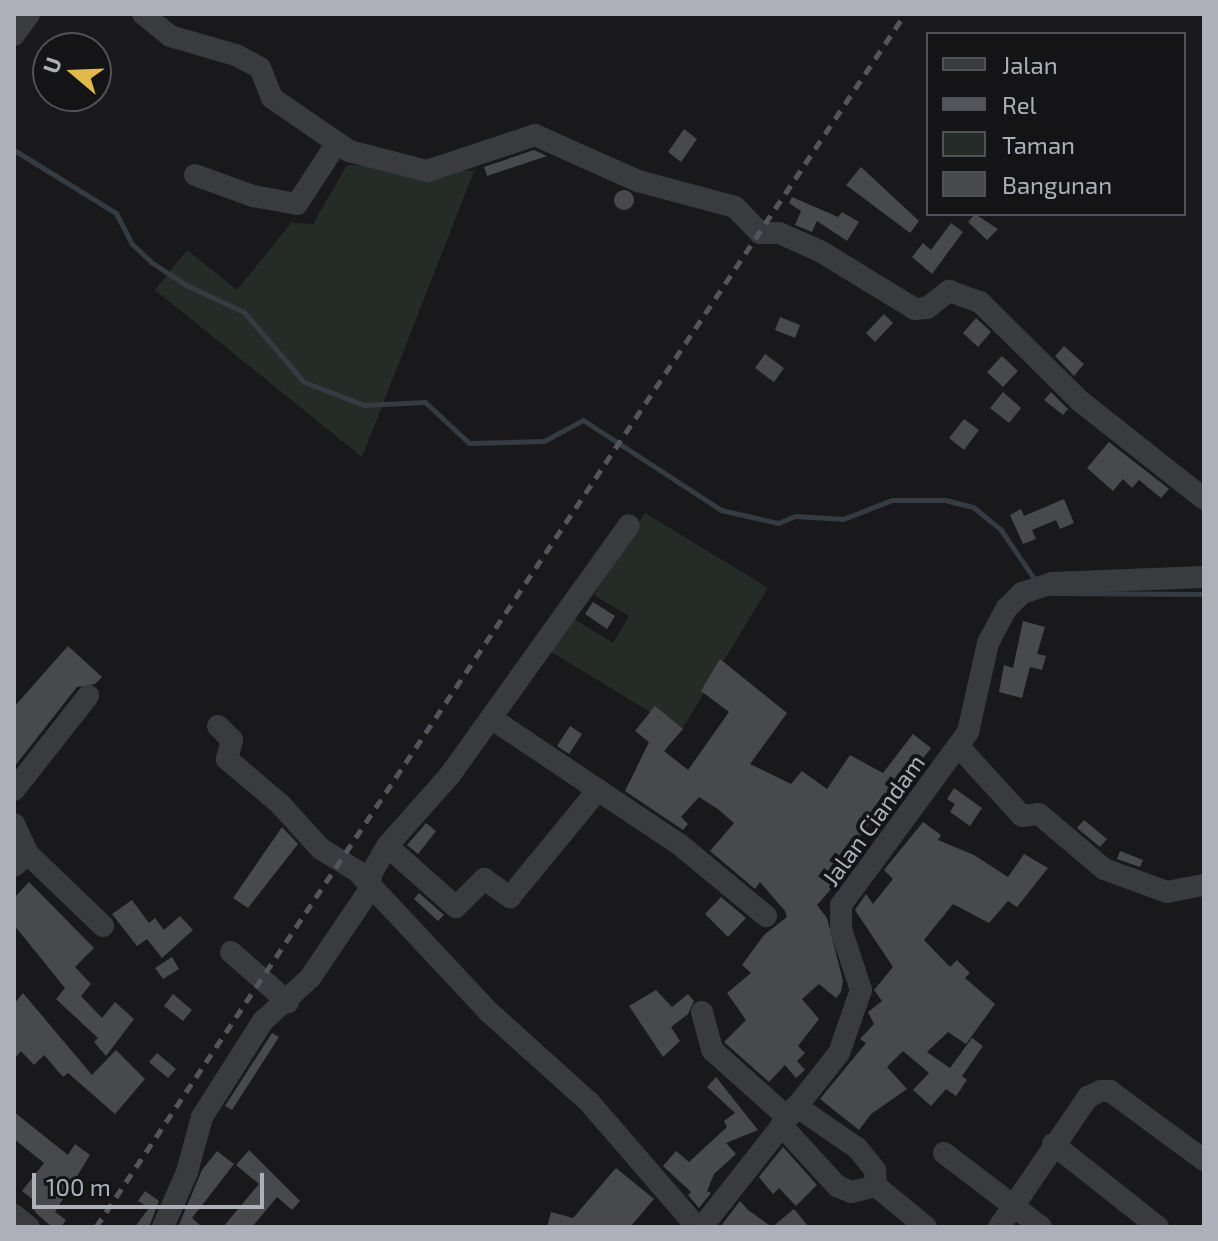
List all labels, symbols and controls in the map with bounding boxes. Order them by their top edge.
north arrow [32,32,112,112]
legend [926,32,1186,216]
text: Jalan [1002,50,1058,79]
text: U [36,53,66,76]
text: Rel [1002,90,1037,119]
text: Taman [1002,130,1075,159]
text: Bangunan [1002,170,1112,199]
street label: Jalan Ciandam [816,749,930,891]
scale bar [36,1157,268,1207]
text: 100 m [46,1172,111,1201]

